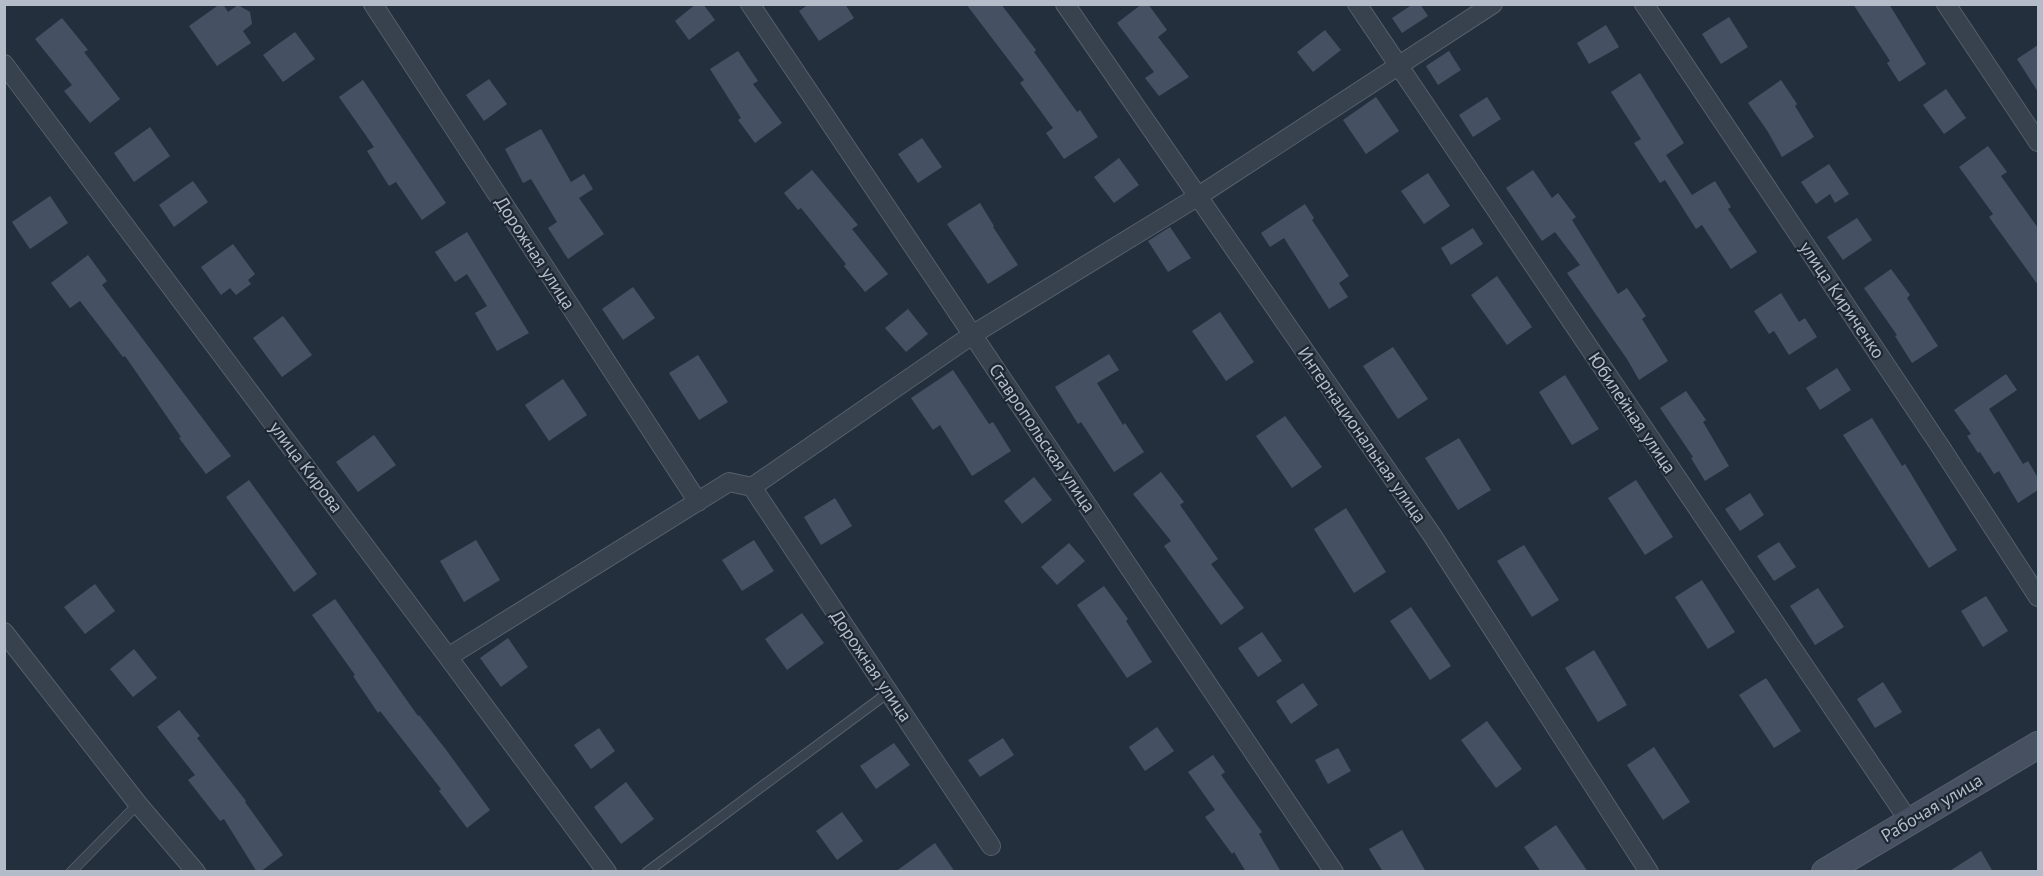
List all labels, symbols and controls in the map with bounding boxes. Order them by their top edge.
street label: Дорожная улица [490,192,581,314]
street label: улица Кириченко [1795,237,1890,363]
street label: Интернациональная улица [1293,342,1432,527]
street label: Юбилейная улица [1583,348,1681,478]
street label: Ставропольская улица [984,359,1101,517]
street label: улица Кирова [264,416,348,517]
street label: Дорожная улица [825,605,917,726]
street label: Рабочая улица [1877,768,1987,847]

